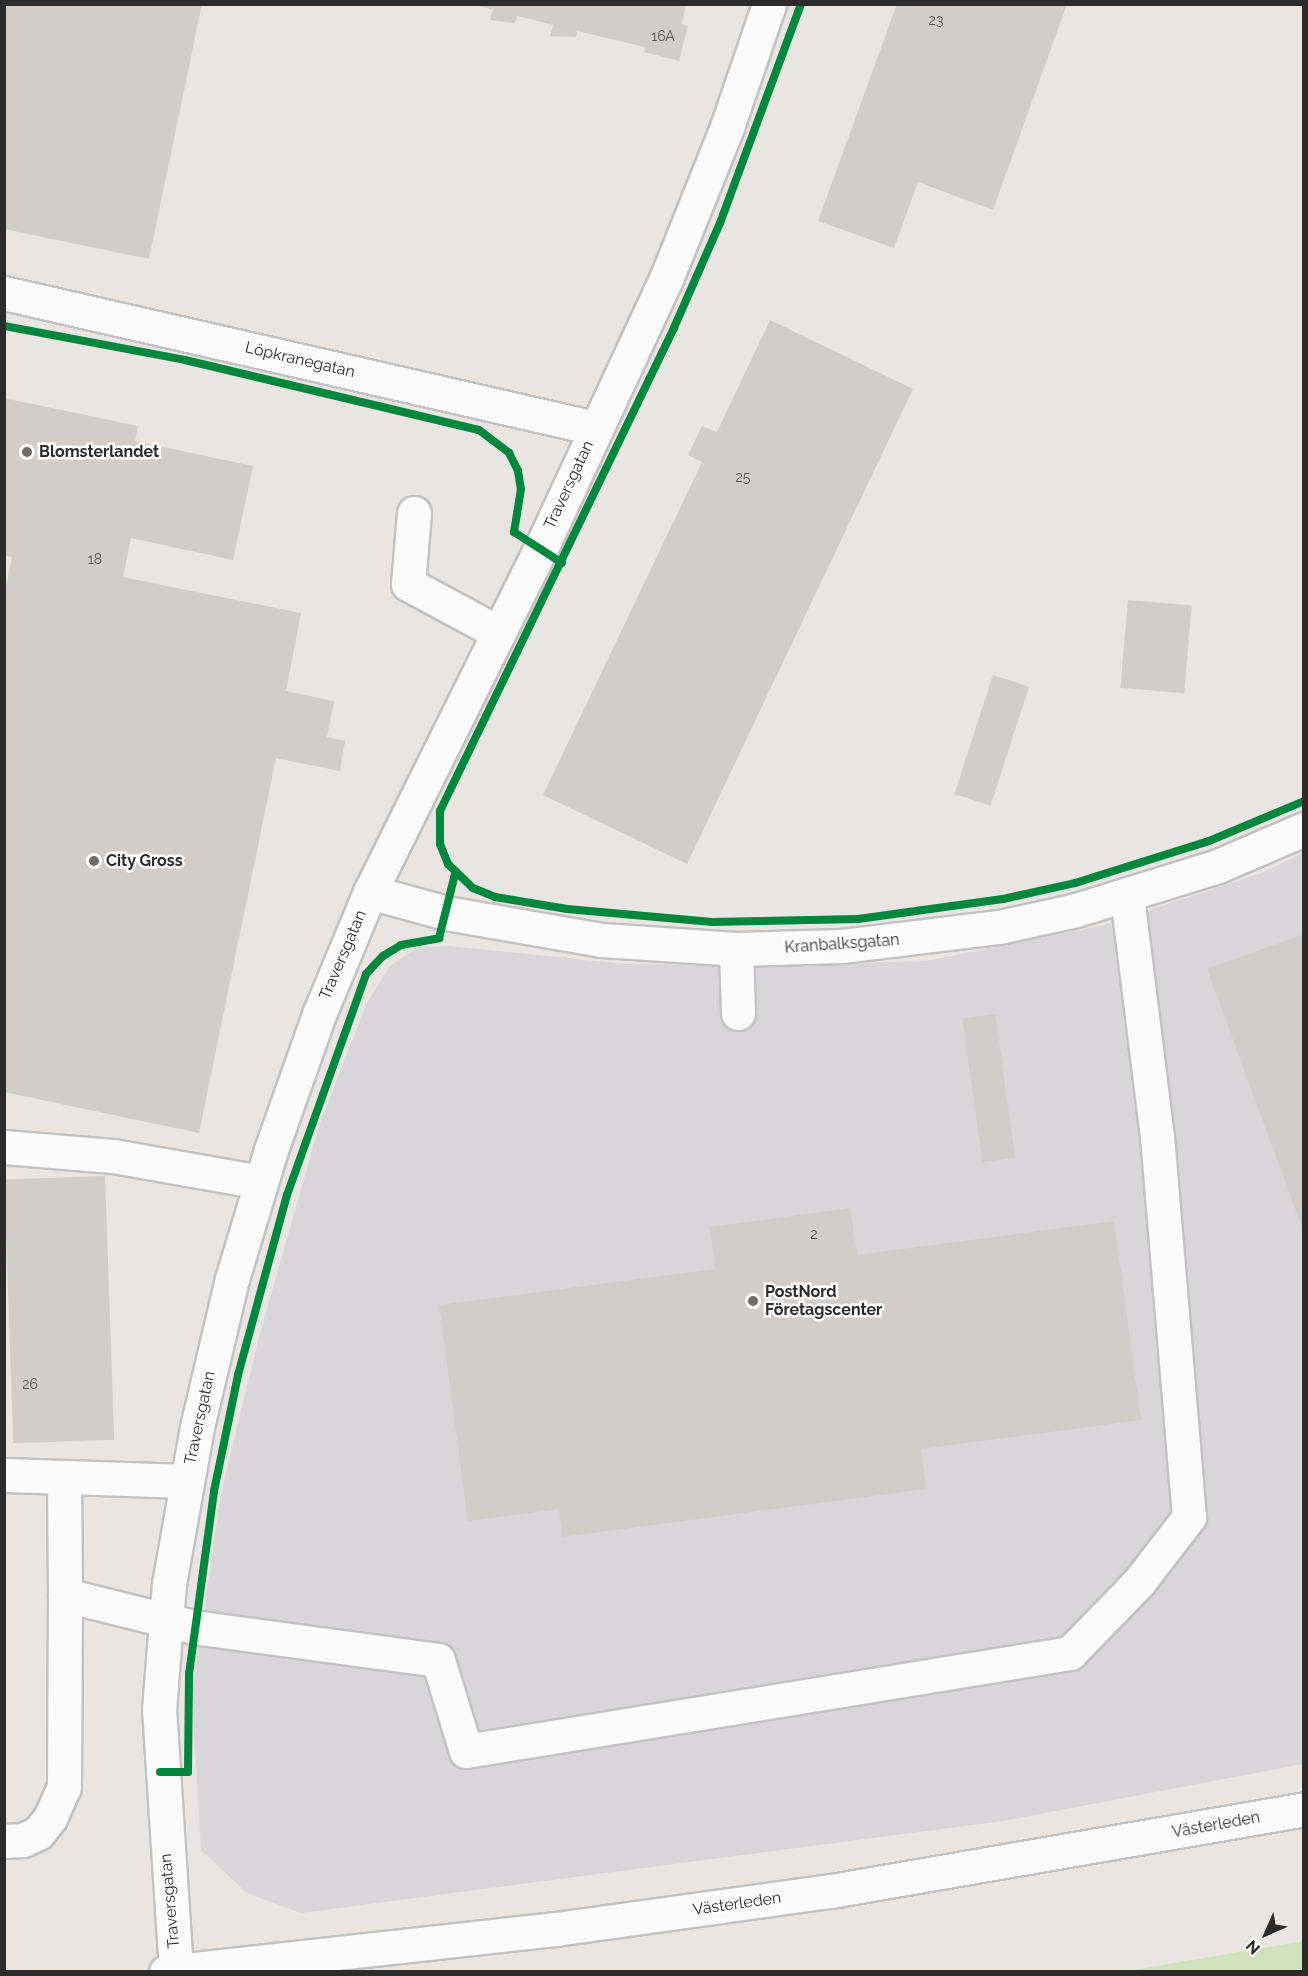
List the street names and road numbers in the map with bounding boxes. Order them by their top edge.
street label: Löpkranegatan [243,338,357,382]
street label: Traversgatan [540,438,598,532]
street label: Traversgatan [316,907,370,1003]
street label: Kranbalksgatan [784,930,900,958]
street label: Traversgatan [181,1369,219,1467]
street label: Västerleden [1170,1808,1262,1842]
street label: Traversgatan [156,1853,184,1949]
street label: Västerleden [692,1888,782,1920]

